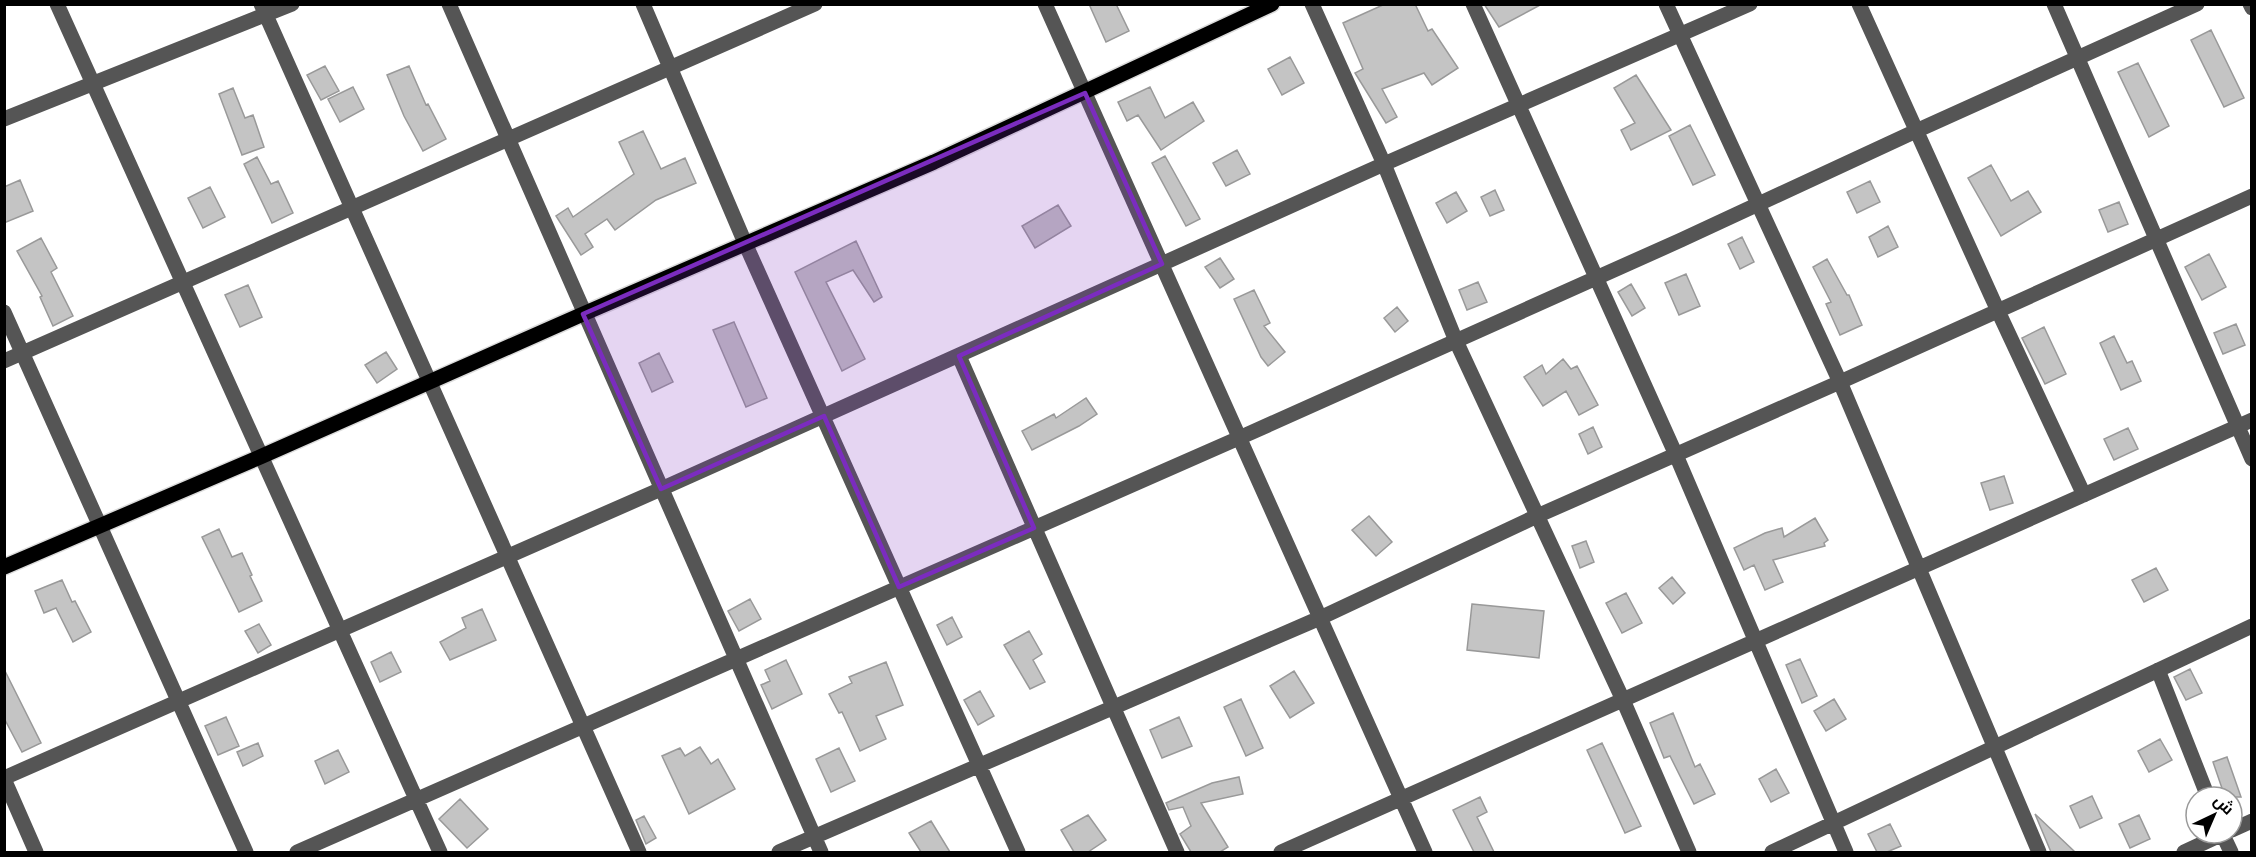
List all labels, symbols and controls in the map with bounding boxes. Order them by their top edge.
north arrow [2184,785,2244,845]
text: ش [2210,791,2238,819]

